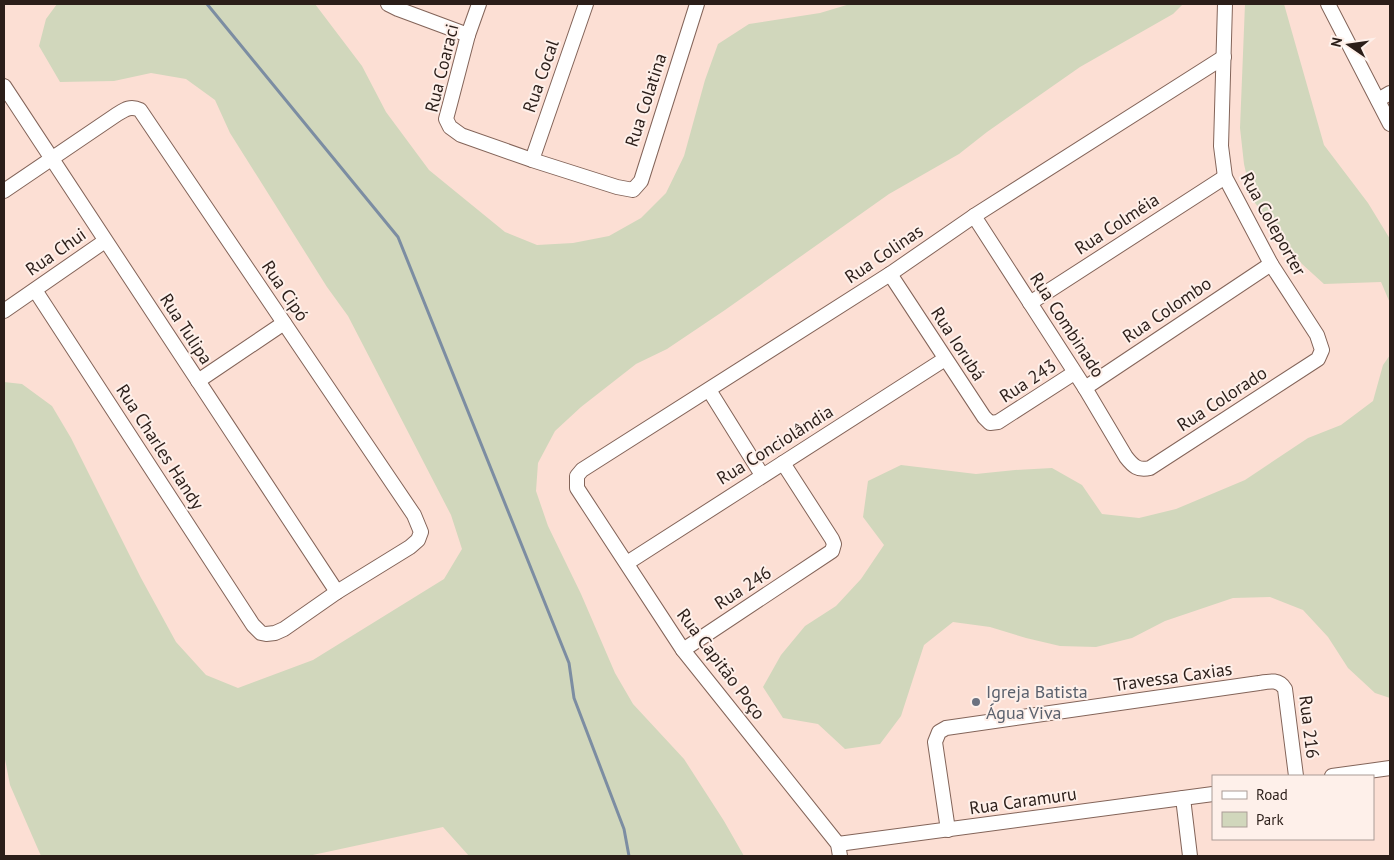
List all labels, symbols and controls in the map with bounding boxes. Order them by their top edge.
north arrow [1324,20,1374,70]
street label: Rua Coaraci [419,21,464,114]
street label: Rua Cocal [517,36,564,115]
text: N [1327,36,1346,49]
street label: Rua Colatina [620,50,671,150]
street label: Rua Coleporter [1236,168,1311,280]
street label: Rua Colméia [1070,188,1163,259]
street label: Rua Colinas [840,219,927,288]
street label: Rua Chui [21,222,90,281]
street label: Rua Cipó [257,256,314,326]
street label: Rua Combinado [1025,268,1110,382]
street label: Rua Colombo [1118,271,1215,348]
street label: Rua Tulipa [155,289,218,369]
street label: Rua Iorubá [926,303,991,385]
street label: Rua 243 [995,354,1061,407]
street label: Rua Colorado [1172,361,1271,436]
street label: Rua Charles Handy [111,380,210,514]
street label: Rua Conciolândia [712,400,837,490]
street label: Rua 246 [710,561,776,614]
street label: Rua Capitão Poço [672,604,771,724]
street label: Travessa Caxias [1112,657,1234,696]
place label: Igreja Batista Água Viva [986,680,1088,724]
street label: Rua 216 [1294,694,1325,760]
marker: Igreja Batista Água Viva [970,696,982,708]
legend [1212,775,1374,840]
street label: Rua Caramuru [968,782,1078,819]
text: Road [1256,785,1288,804]
text: Park [1256,810,1284,829]

